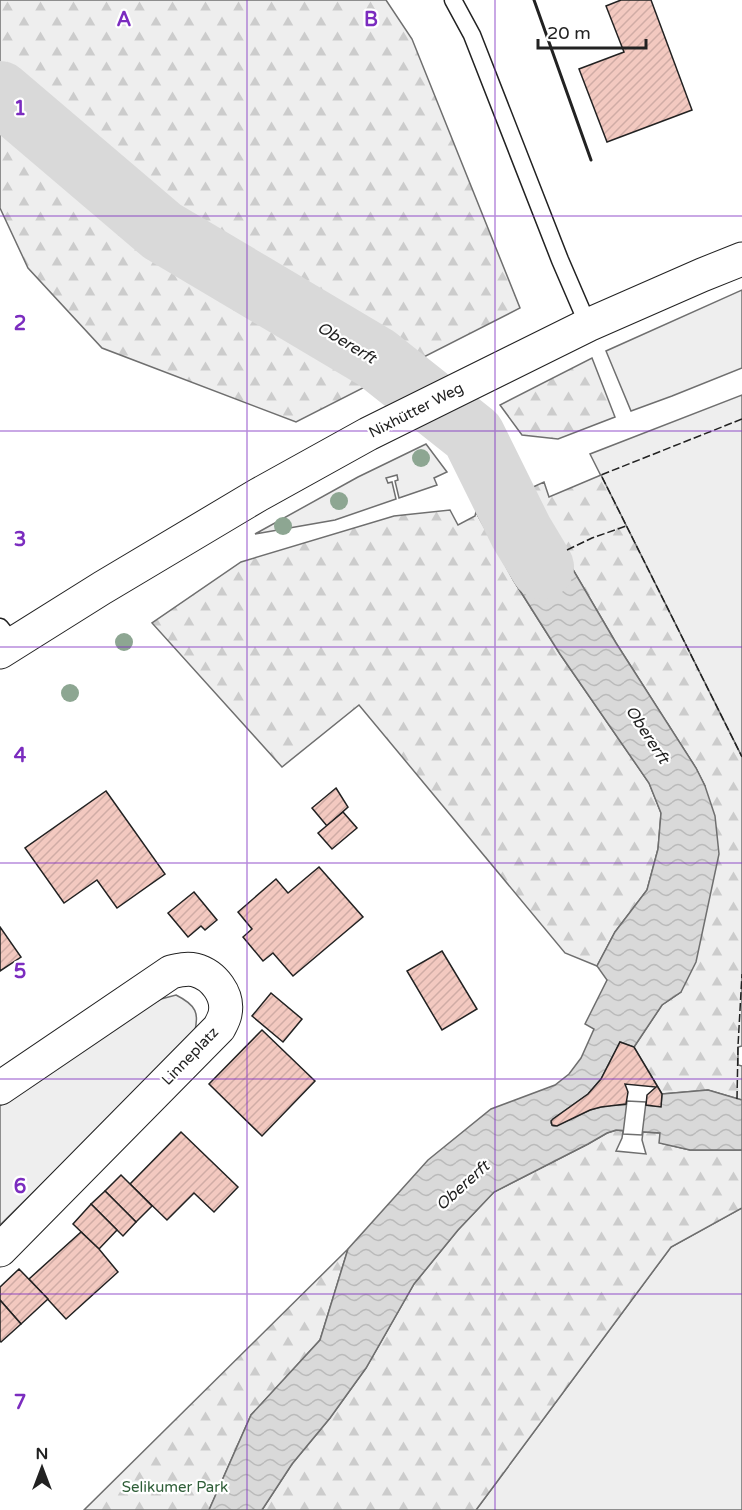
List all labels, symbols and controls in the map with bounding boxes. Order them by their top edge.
text: A [117,8,132,32]
text: B [364,8,378,32]
scale bar [538,12,646,50]
text: 20 m [547,22,591,44]
text: 1 [14,97,26,121]
text: 2 [14,312,26,336]
water label: Obererft [313,318,381,369]
street label: Nixhütter Weg [366,378,466,442]
text: 3 [14,528,26,552]
water label: Obererft [621,702,674,769]
text: 4 [14,744,27,768]
text: 5 [14,960,26,984]
street label: Linneplatz [158,1023,222,1089]
water label: Obererft [432,1155,495,1215]
text: 6 [14,1175,26,1199]
text: 7 [14,1391,26,1415]
north arrow [12,1438,72,1498]
text: N [36,1444,48,1464]
park label: Selikumer Park [122,1478,228,1496]

